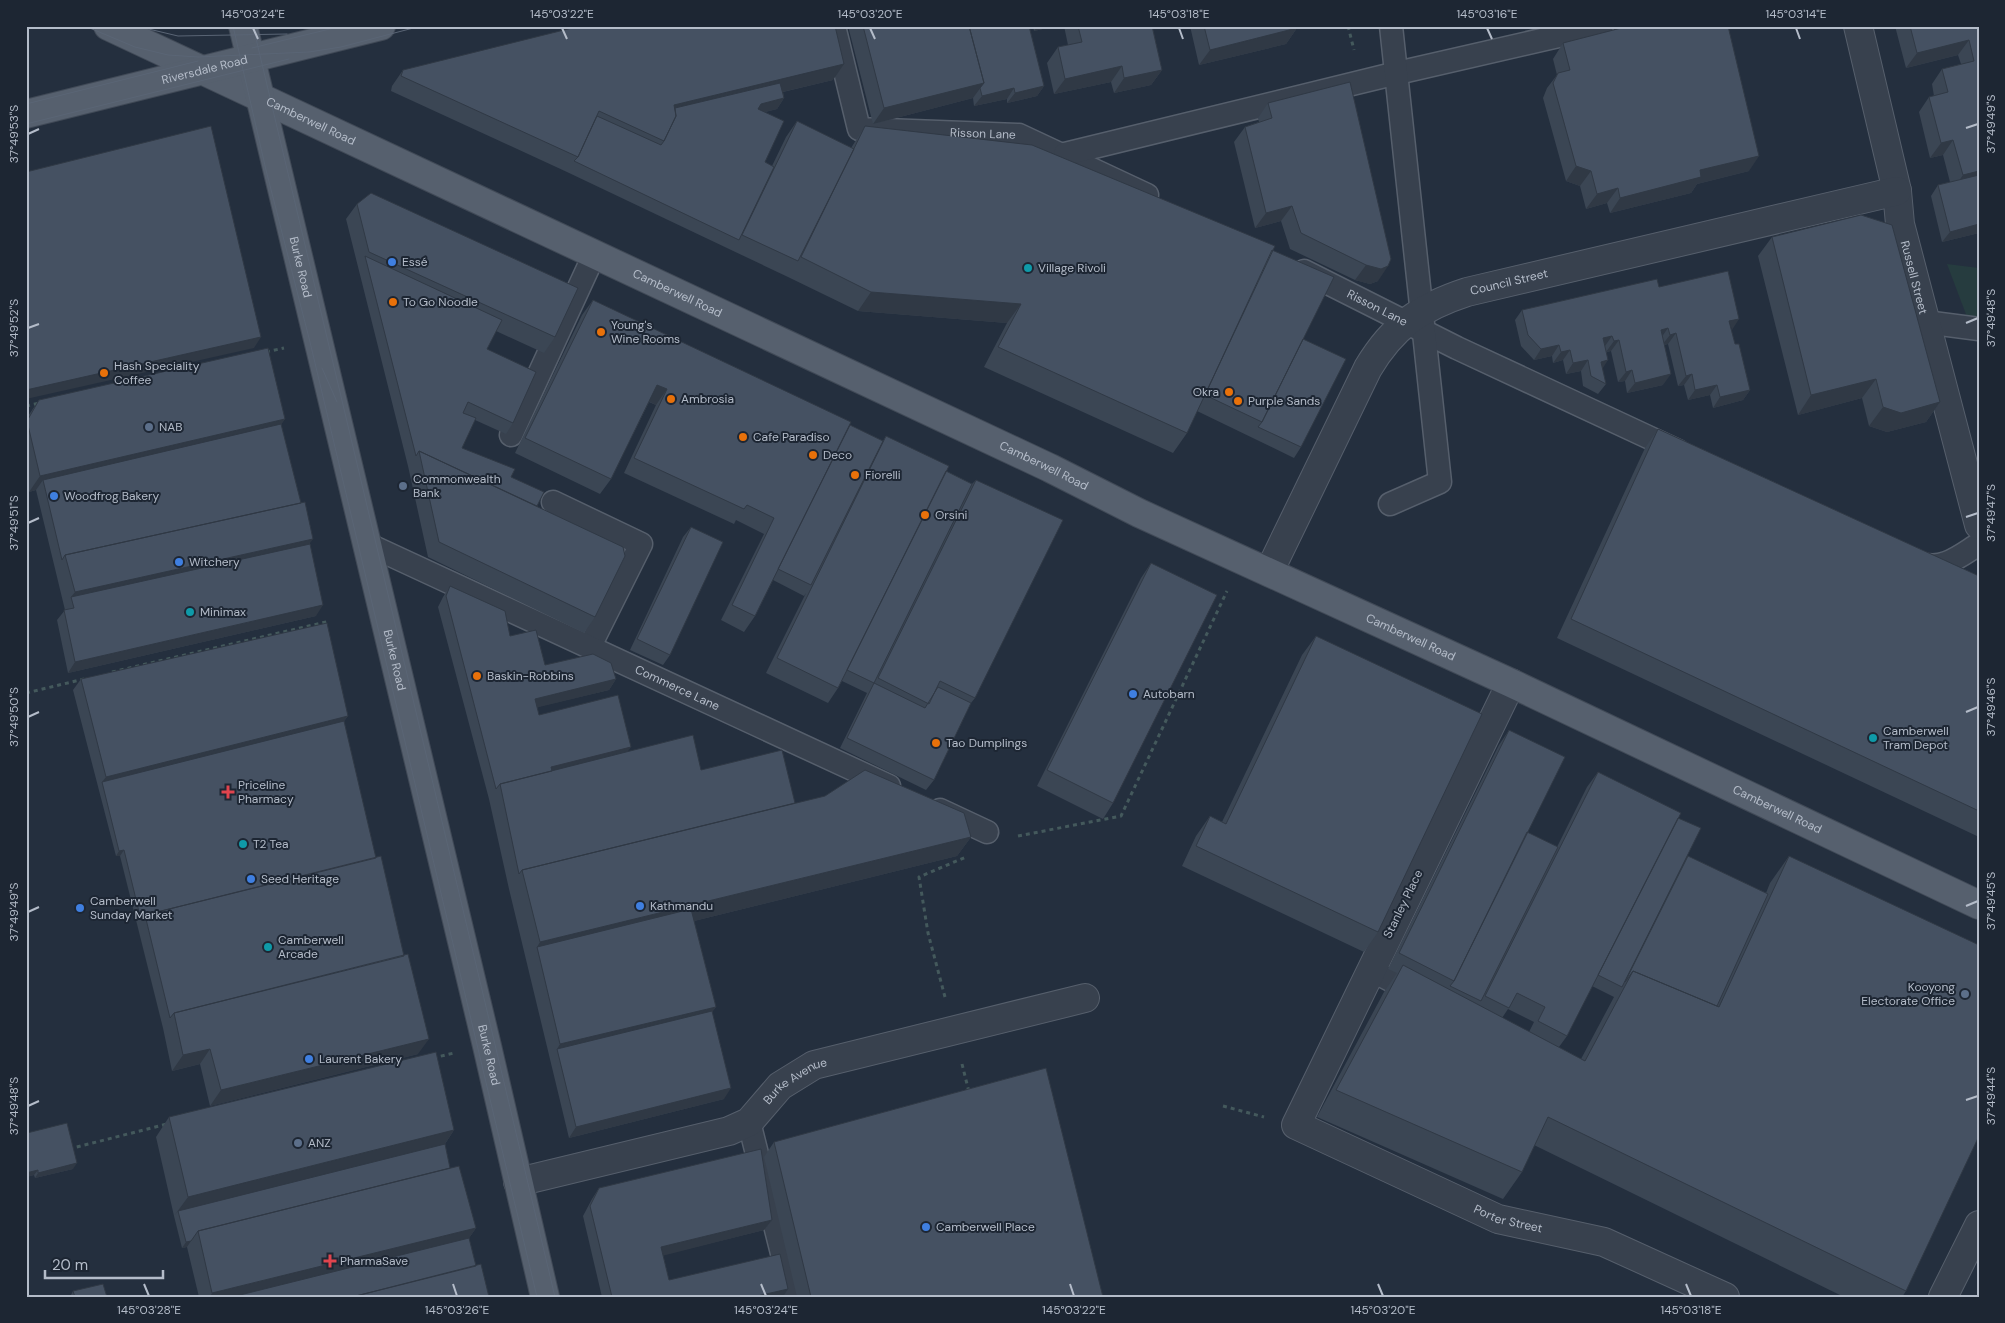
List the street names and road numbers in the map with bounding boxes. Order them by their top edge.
street label: Riversdale Road [160,51,249,88]
street label: Camberwell Road [264,93,358,149]
street label: Risson Lane [950,124,1016,143]
street label: Burke Road [286,235,316,299]
street label: Russell Street [1897,239,1931,316]
street label: Camberwell Road [630,265,725,321]
street label: Council Street [1469,265,1550,299]
street label: Risson Lane [1344,286,1410,330]
street label: Camberwell Road [997,437,1091,494]
street label: Camberwell Road [1363,610,1458,665]
street label: Burke Road [380,628,410,692]
street label: Commerce Lane [632,661,722,714]
street label: Camberwell Road [1730,781,1825,837]
street label: Stanley Place [1380,867,1426,941]
street label: Burke Road [474,1023,504,1087]
street label: Burke Avenue [760,1054,829,1108]
street label: Porter Street [1471,1201,1544,1236]

